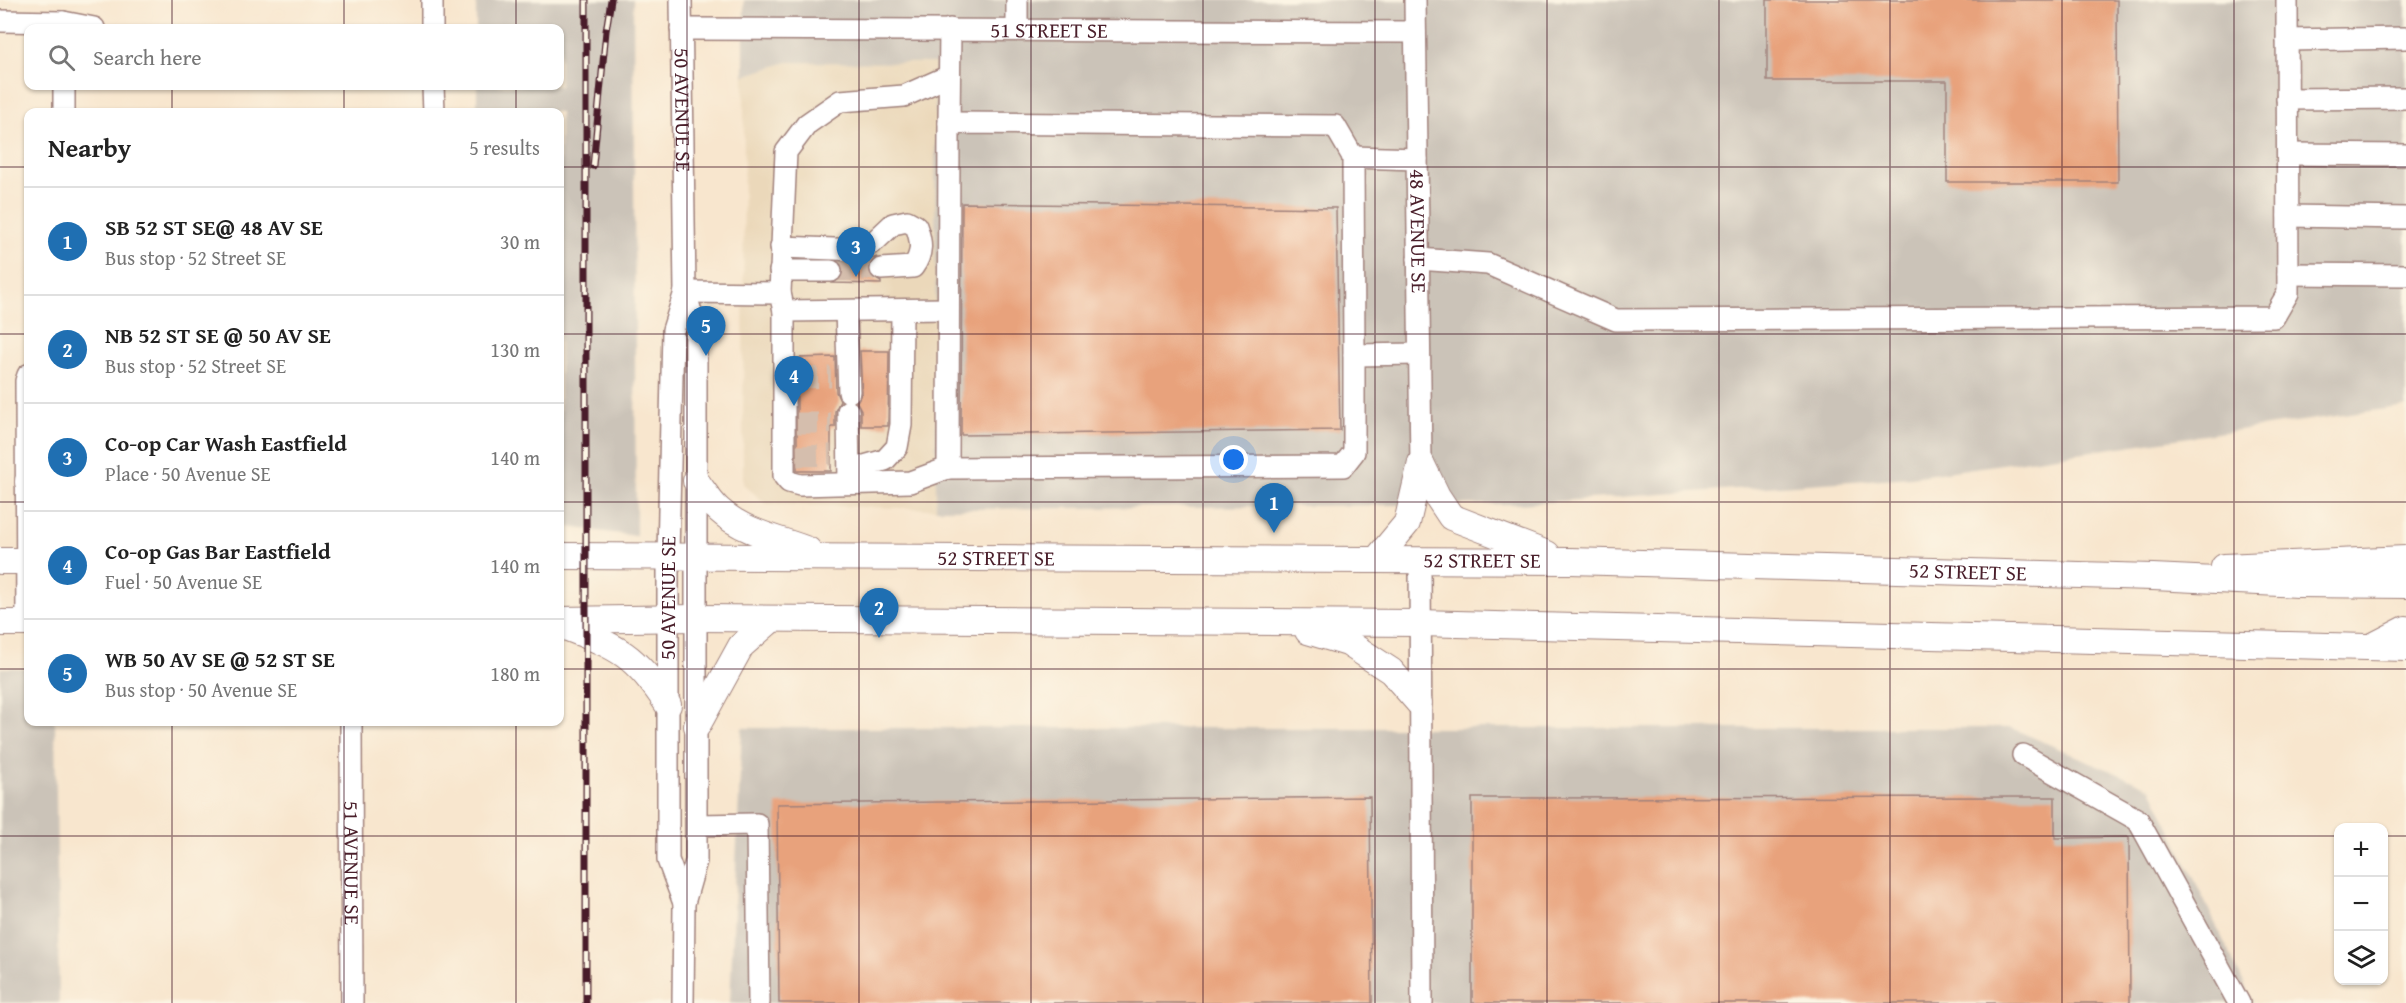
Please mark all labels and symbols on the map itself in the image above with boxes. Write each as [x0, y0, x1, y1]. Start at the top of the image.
street label: 51 STREET SE [990, 14, 1108, 46]
street label: 50 AVENUE SE [667, 48, 699, 173]
street label: 48 AVENUE SE [1402, 169, 1435, 294]
pin: 3 [836, 228, 876, 277]
pin: 5 [686, 306, 726, 356]
pin: 4 [774, 356, 814, 406]
your location [1219, 445, 1248, 474]
pin: 1 [1254, 484, 1294, 533]
street label: 50 AVENUE SE [652, 535, 683, 660]
street label: 52 STREET SE [937, 542, 1055, 573]
street label: 52 STREET SE [1423, 544, 1541, 576]
street label: 52 STREET SE [1909, 554, 2027, 589]
pin: 2 [860, 588, 898, 638]
street label: 51 AVENUE SE [336, 801, 368, 925]

